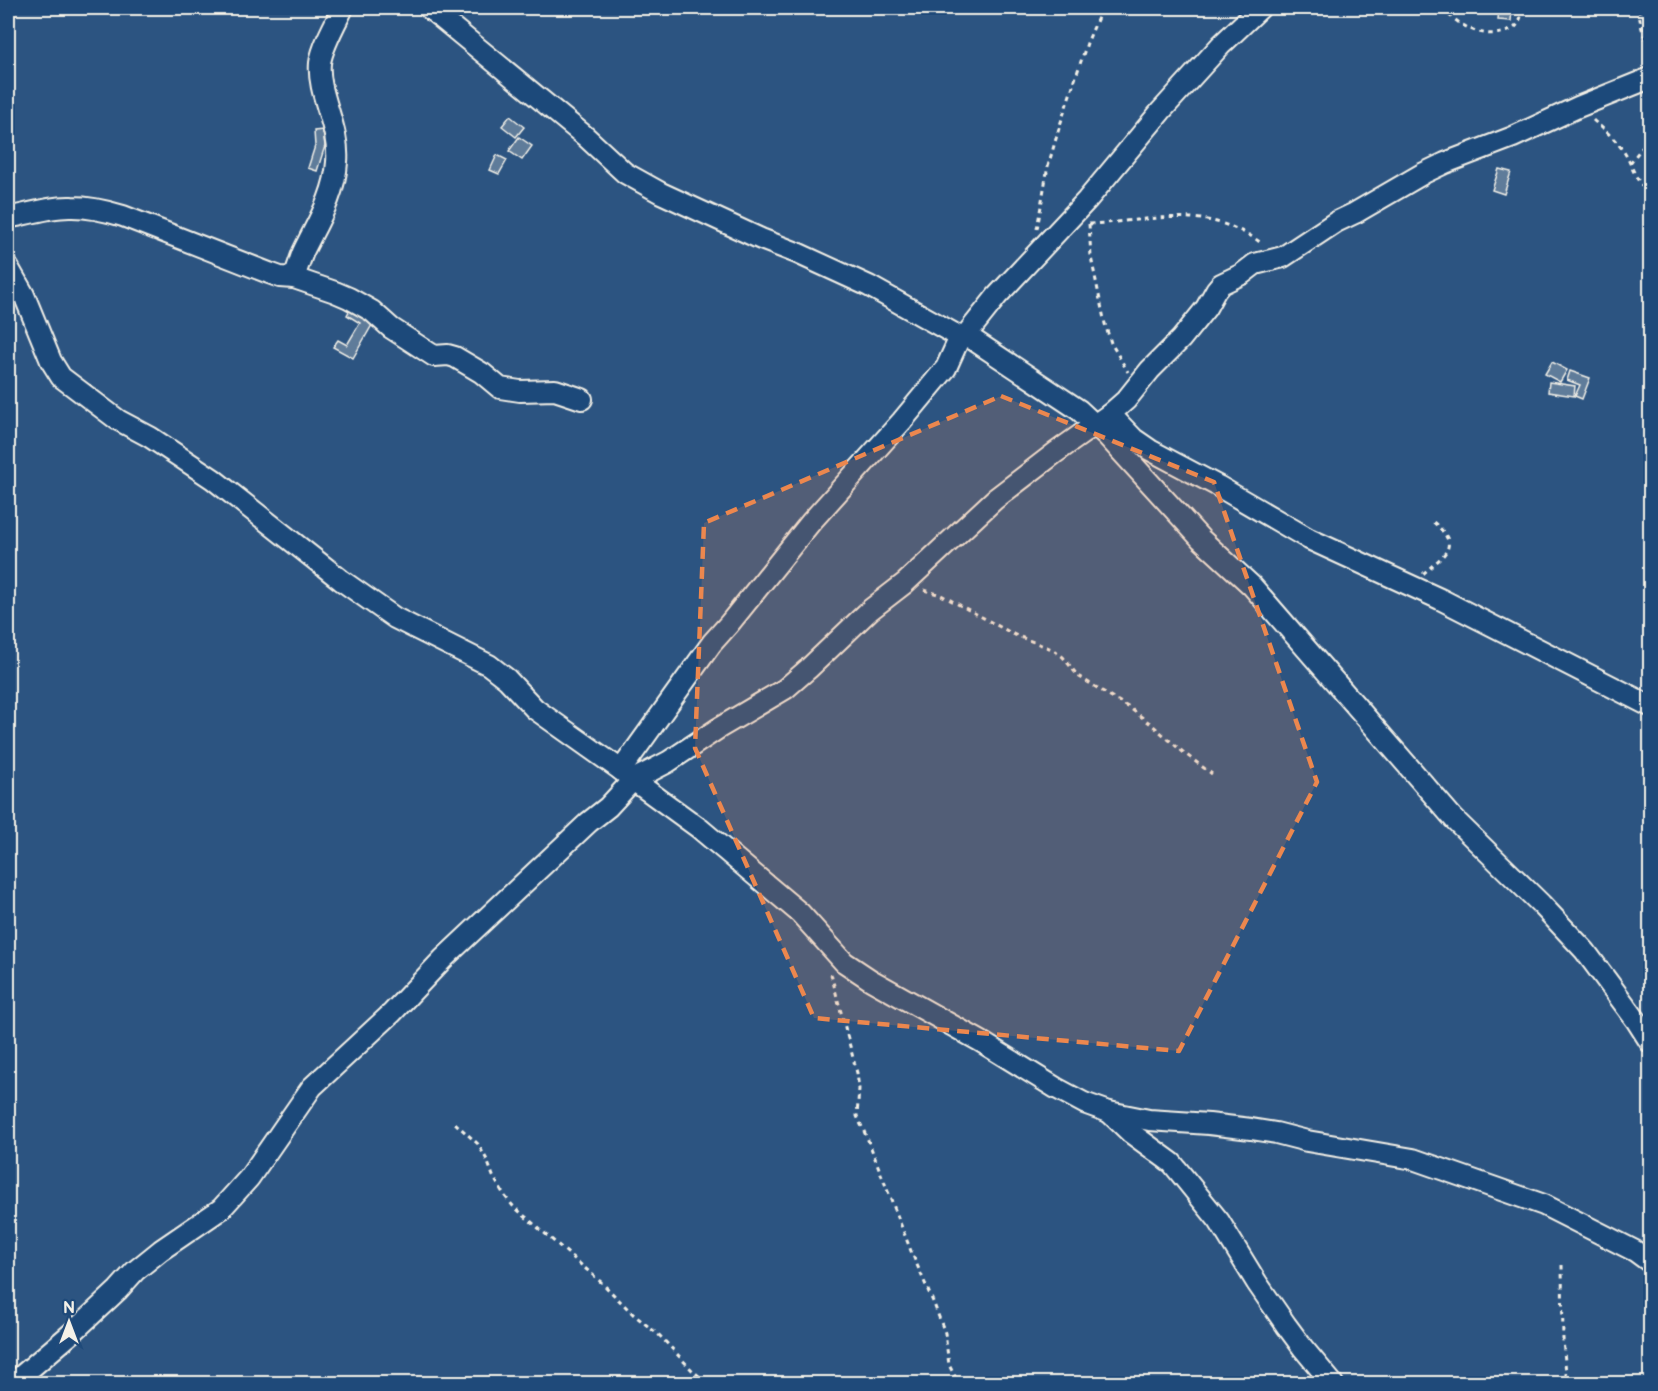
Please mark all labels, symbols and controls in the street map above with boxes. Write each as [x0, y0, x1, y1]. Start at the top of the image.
north arrow [39, 1292, 99, 1352]
text: N [63, 1299, 75, 1318]

